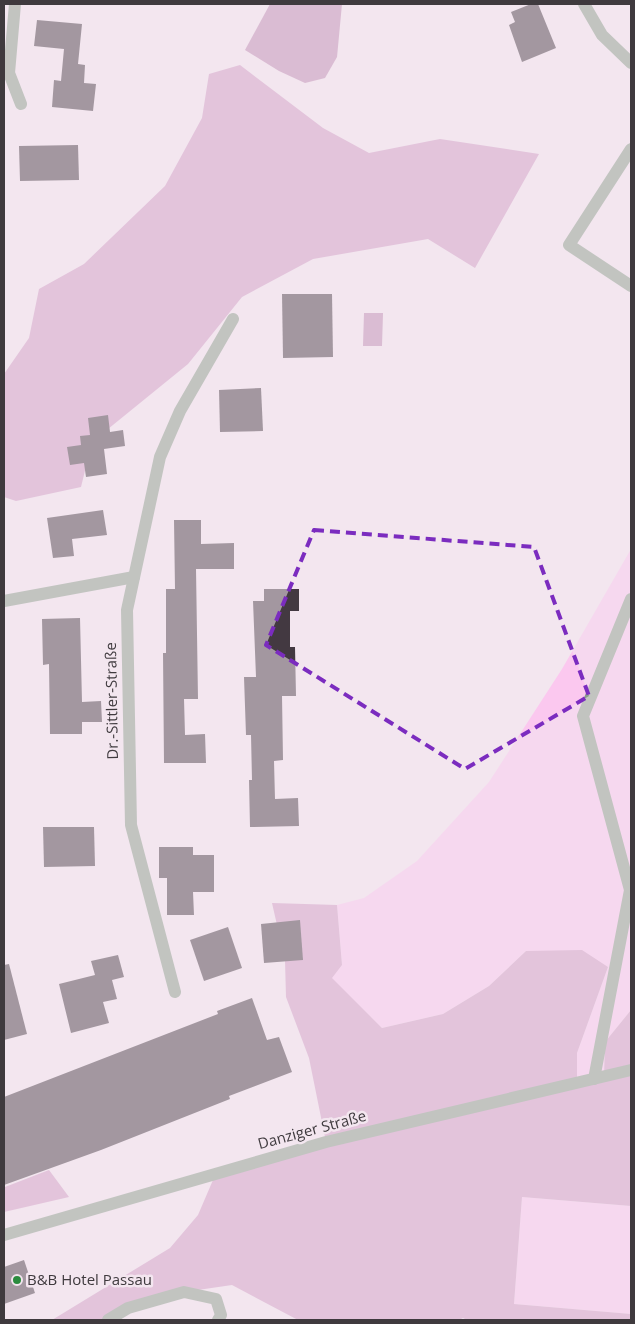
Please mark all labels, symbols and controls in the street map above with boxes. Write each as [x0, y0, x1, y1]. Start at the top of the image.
street label: Dr.-Sittler-Straße [100, 642, 122, 760]
street label: Danziger Straße [255, 1105, 368, 1153]
place label: B&B Hotel Passau [27, 1269, 152, 1289]
marker: B&B Hotel Passau [11, 1274, 23, 1286]

